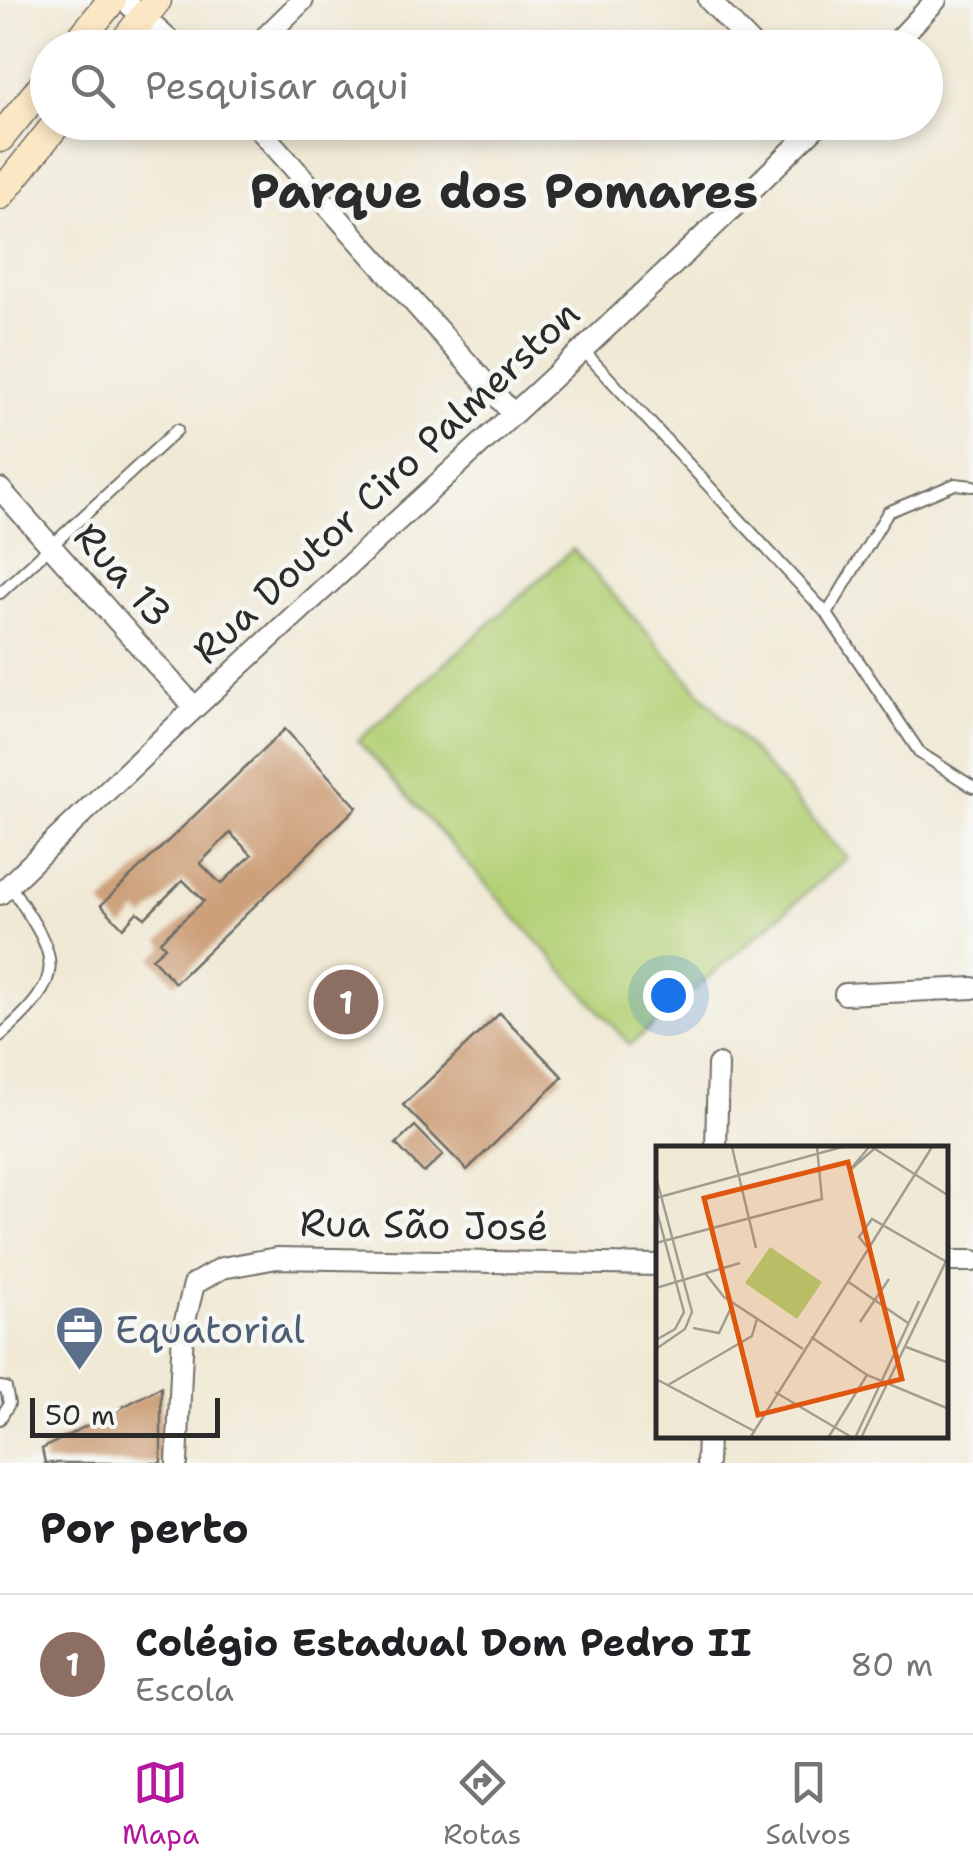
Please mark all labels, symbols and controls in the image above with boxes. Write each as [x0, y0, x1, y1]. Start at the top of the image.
search box [30, 30, 943, 140]
icon: search [65, 58, 120, 113]
text: Pesquisar aqui [145, 60, 409, 111]
district label: Parque dos Pomares [250, 159, 758, 223]
street label: Rua Doutor Ciro Palmerston [181, 289, 590, 675]
street label: Rua 13 [63, 511, 184, 638]
pin: 1 [314, 964, 378, 1040]
your location [643, 970, 694, 1021]
inset map [656, 1146, 948, 1438]
street label: Rua São José [299, 1197, 549, 1252]
office icon: Equatorial [54, 1304, 106, 1372]
place label: Equatorial [115, 1304, 305, 1355]
scale bar [30, 1393, 220, 1438]
text: 50 m [45, 1396, 115, 1434]
text: Por perto [40, 1500, 249, 1556]
text: Colégio Estadual Dom Pedro II [135, 1617, 751, 1668]
text: 1 [65, 1643, 80, 1686]
text: 80 m [850, 1643, 933, 1686]
text: Escola [135, 1668, 234, 1711]
tab: Mapa [122, 1755, 199, 1853]
tab: Rotas [443, 1755, 521, 1853]
tab: Salvos [765, 1755, 851, 1853]

